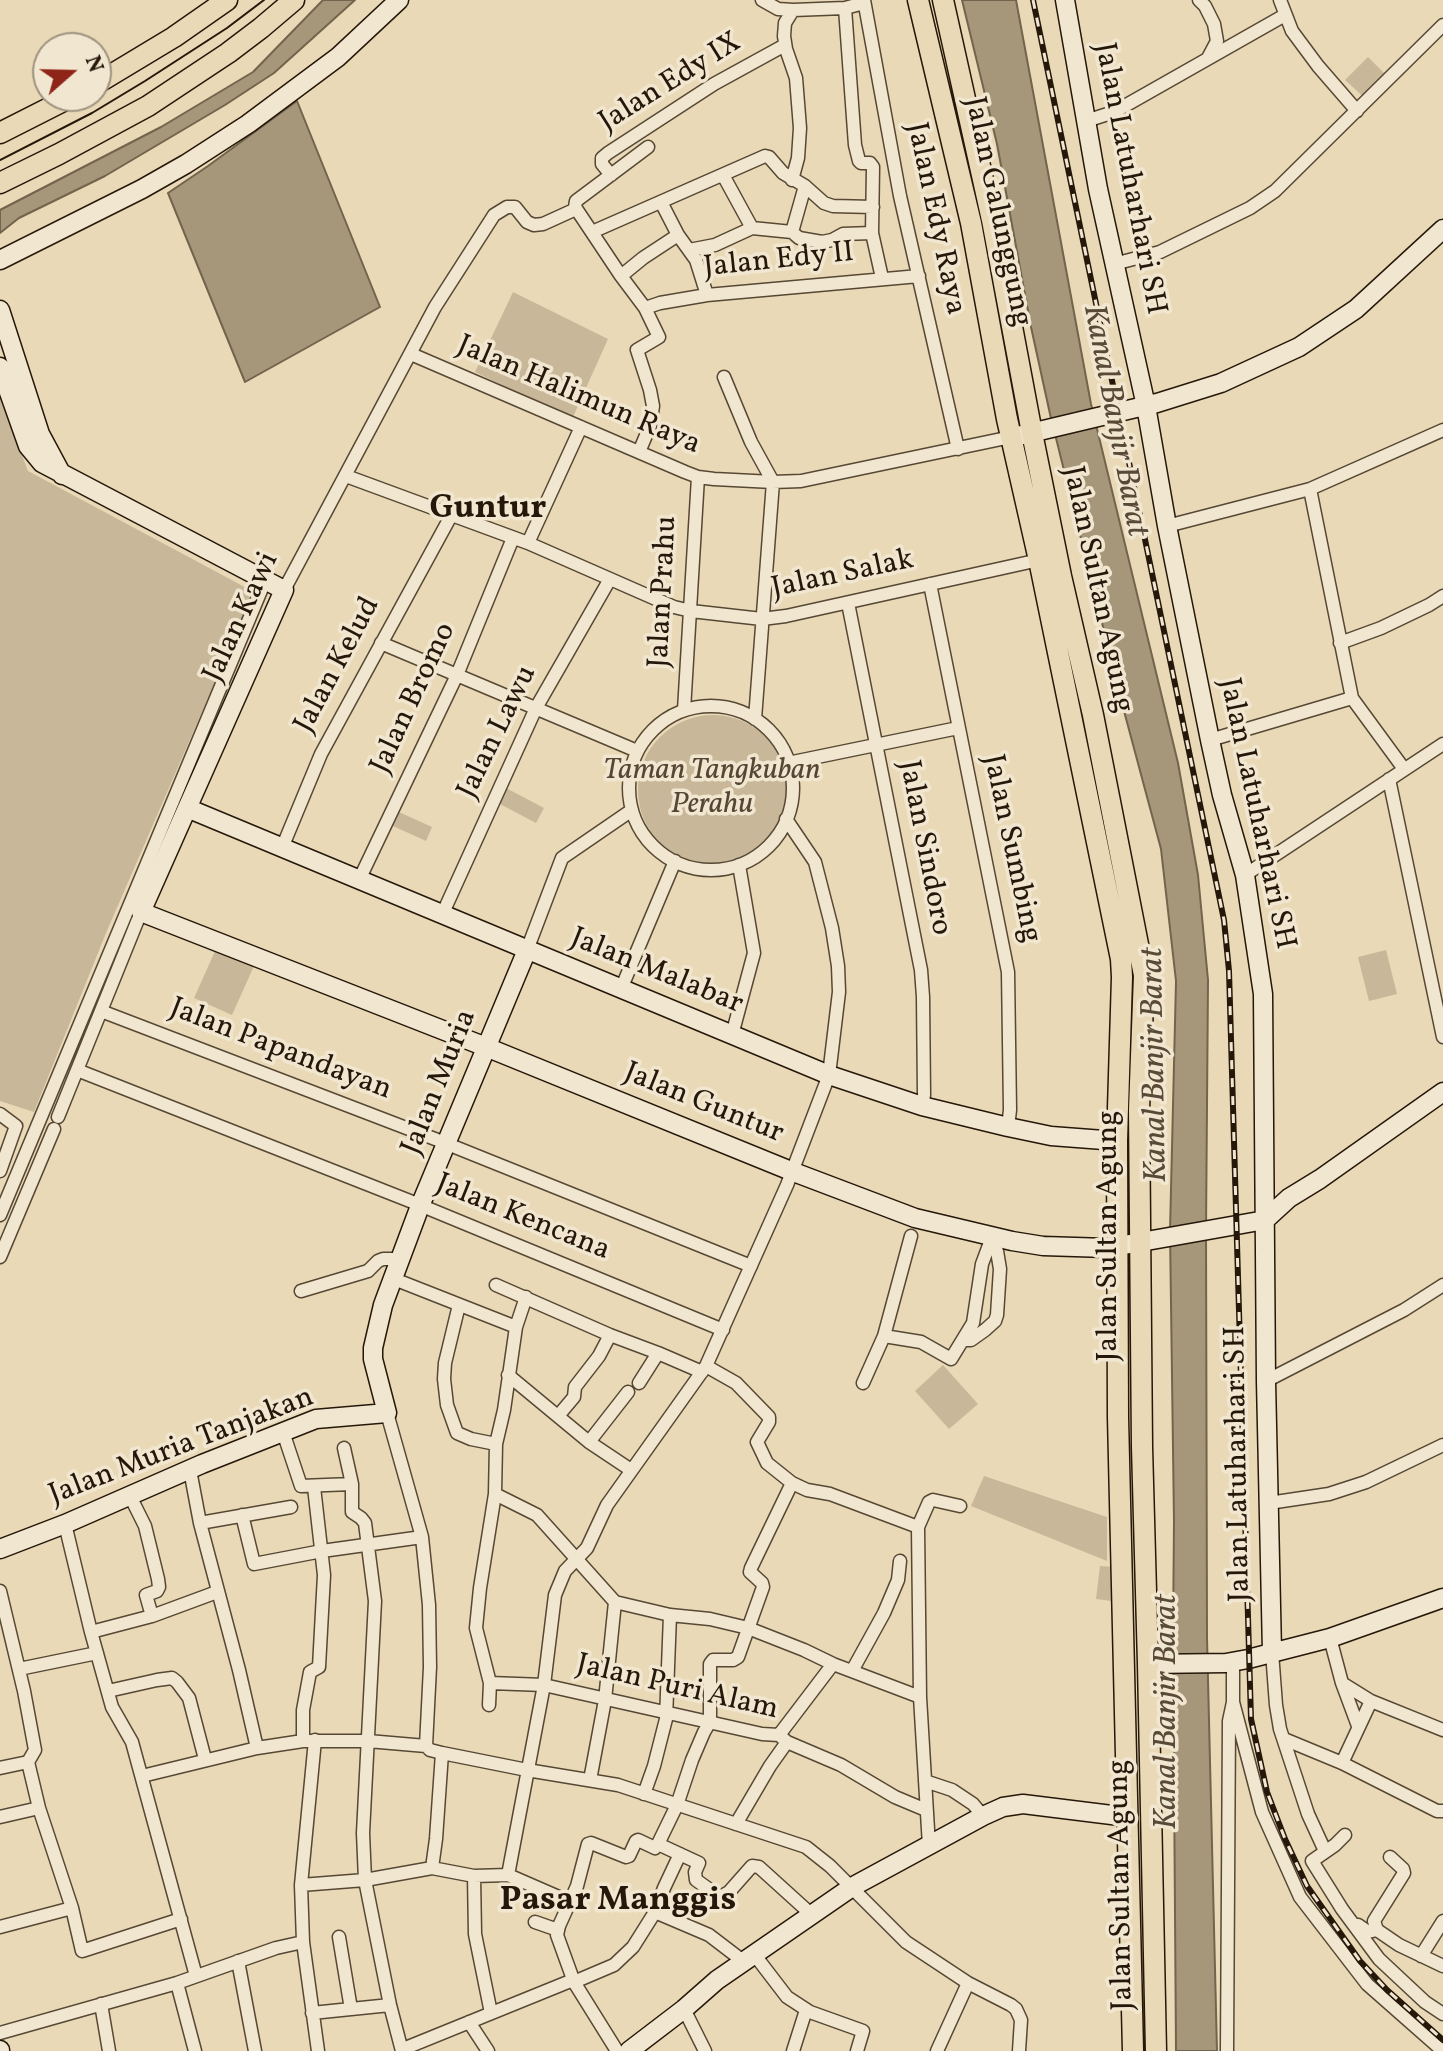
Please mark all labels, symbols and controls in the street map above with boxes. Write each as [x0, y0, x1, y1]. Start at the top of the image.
street label: Jalan Edy IX [593, 26, 749, 142]
north arrow [32, 32, 112, 112]
street label: Jalan Latuharhari SH [1084, 40, 1172, 318]
text: N [76, 51, 110, 77]
street label: Jalan Galunggung [954, 94, 1038, 330]
street label: Jalan Edy Raya [896, 120, 972, 318]
street label: Jalan Edy II [702, 236, 856, 288]
water label: Kanal Banjir Barat [1072, 302, 1154, 540]
street label: Jalan Halimun Raya [451, 329, 705, 465]
street label: Jalan Sultan Agung [1052, 463, 1140, 717]
district label: Guntur [430, 491, 546, 531]
street label: Jalan Prahu [643, 515, 687, 669]
street label: Jalan Salak [769, 543, 917, 609]
street label: Jalan Kawi [197, 547, 289, 689]
street label: Jalan Kelud [288, 592, 390, 740]
street label: Jalan Bromo [364, 618, 466, 780]
street label: Jalan Lawu [451, 661, 547, 805]
street label: Jalan Latuharhari SH [1209, 675, 1301, 953]
street label: Jalan Sumbing [973, 752, 1047, 946]
park label: Taman Tangkuban Perahu [603, 754, 821, 824]
street label: Jalan Sindoro [888, 757, 958, 939]
street label: Jalan Malabar [564, 922, 748, 1024]
water label: Kanal Banjir Barat [1136, 947, 1178, 1183]
street label: Jalan Papandayan [164, 992, 396, 1110]
street label: Jalan Muria [396, 1005, 486, 1161]
street label: Jalan Guntur [618, 1057, 788, 1153]
street label: Jalan Sultan Agung [1092, 1110, 1128, 1362]
street label: Jalan Kencana [429, 1168, 615, 1270]
street label: Jalan Latuharhari SH [1220, 1326, 1260, 1602]
street label: Jalan Muria Tanjakan [45, 1381, 319, 1515]
water label: Kanal Banjir Barat [1150, 1594, 1188, 1830]
street label: Jalan Puri Alam [573, 1648, 781, 1730]
street label: Jalan Sultan Agung [1103, 1759, 1143, 2011]
district label: Pasar Manggis [500, 1883, 736, 1923]

